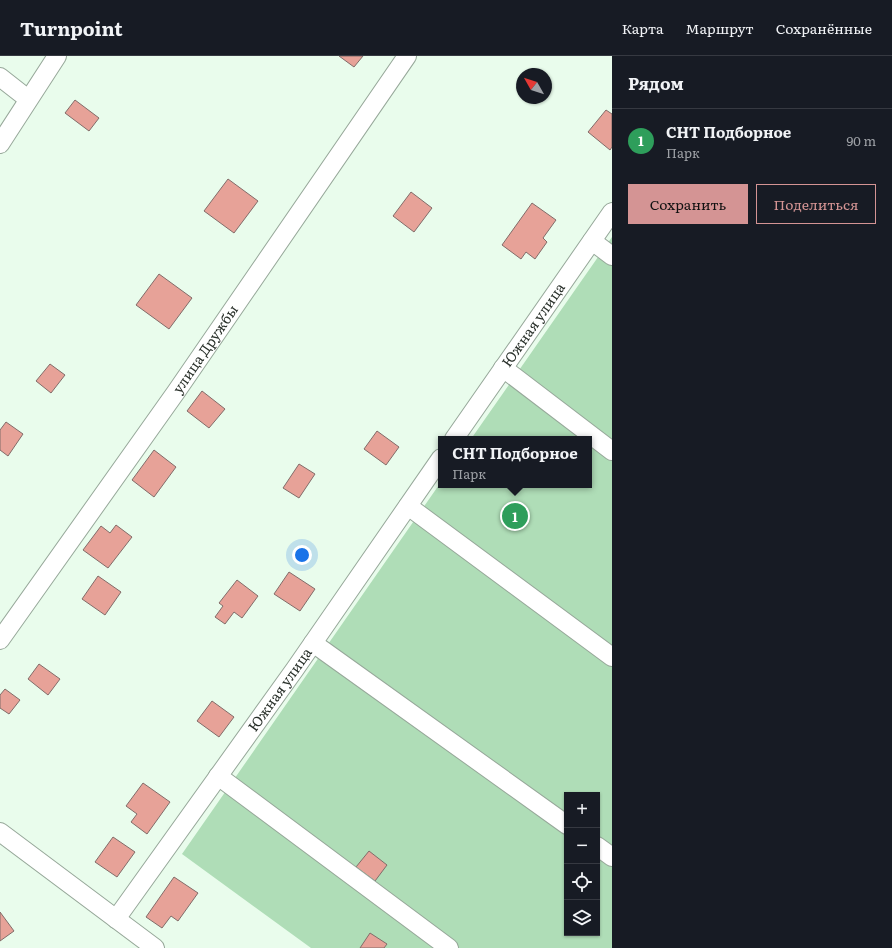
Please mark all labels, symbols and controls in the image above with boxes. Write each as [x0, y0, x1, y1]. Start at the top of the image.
text: Turnpoint [20, 14, 123, 42]
text: Карта [622, 18, 664, 38]
text: Маршрут [686, 18, 754, 38]
text: Сохранённые [776, 18, 872, 38]
north arrow [516, 68, 552, 104]
text: Рядом [628, 70, 684, 95]
text: СНТ Подборное [666, 120, 791, 143]
text: 1 [638, 131, 644, 150]
text: 90 m [846, 131, 876, 150]
text: Парк [666, 143, 700, 162]
button: Сохранить [628, 184, 748, 224]
button: Поделиться [756, 184, 876, 224]
street label: Южная улица [496, 278, 569, 370]
street label: улица Дружбы [167, 300, 242, 397]
popup [438, 436, 592, 488]
text: СНТ Подборное [452, 441, 578, 464]
text: Парк [452, 464, 486, 483]
pin: 1 [502, 501, 528, 531]
your location [292, 545, 312, 565]
street label: Южная улица [243, 643, 316, 735]
map controls [564, 792, 600, 936]
button: + [564, 792, 600, 828]
button: − [564, 828, 600, 864]
button: locate [564, 864, 600, 900]
button: layers [564, 900, 600, 936]

